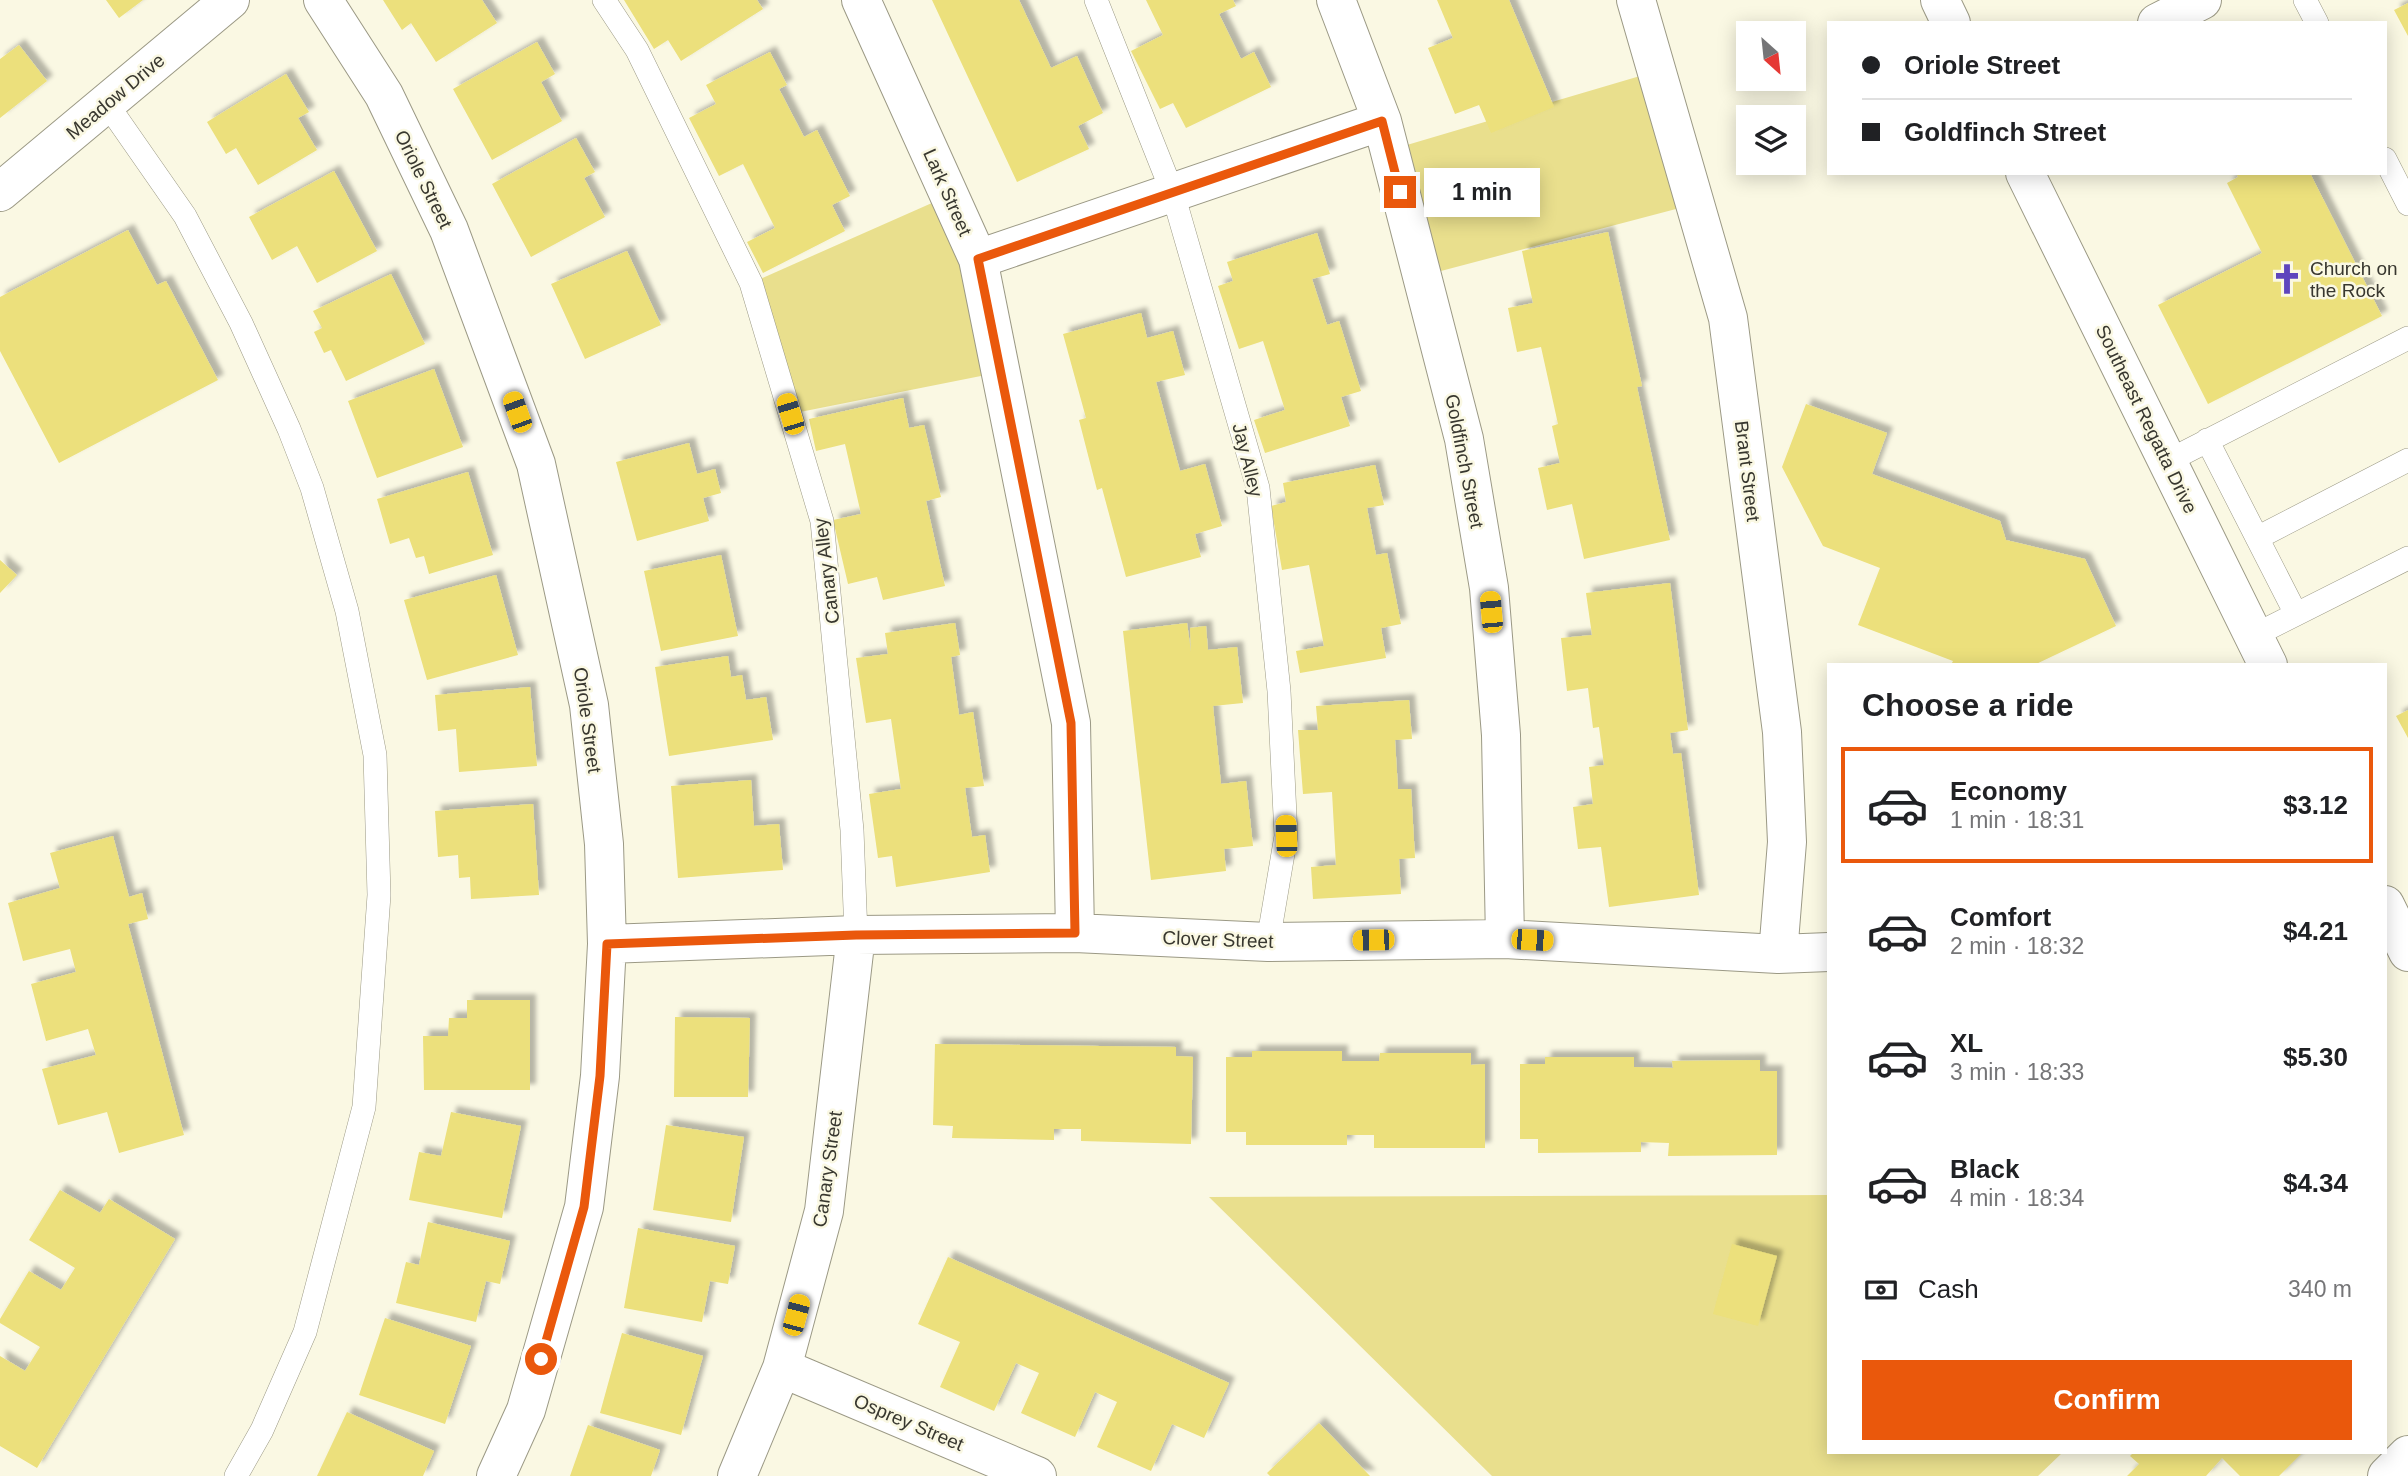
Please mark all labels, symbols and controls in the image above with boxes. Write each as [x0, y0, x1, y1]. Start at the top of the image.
north arrow [1736, 21, 1806, 91]
map controls [1736, 21, 1806, 175]
street label: Meadow Drive [62, 49, 169, 143]
text: Oriole Street [1904, 50, 2060, 80]
button: layers [1736, 105, 1806, 175]
text: Goldfinch Street [1904, 117, 2106, 147]
street label: Oriole Street [391, 127, 457, 232]
street label: Lark Street [919, 145, 976, 240]
callout: 1 min [1424, 168, 1540, 216]
route end [1384, 176, 1416, 208]
text: 1 min [1452, 179, 1512, 205]
place label: Church on the Rock [2310, 258, 2398, 301]
church icon: Church on the Rock [2270, 262, 2304, 296]
street label: Southeast Regatta Drive [2092, 322, 2201, 517]
car [500, 389, 535, 435]
car [774, 391, 807, 437]
street label: Goldfinch Street [1441, 392, 1488, 531]
street label: Brant Street [1731, 419, 1764, 523]
street label: Jay Alley [1228, 421, 1267, 500]
street label: Canary Alley [810, 516, 843, 625]
car [1479, 590, 1504, 634]
street label: Oriole Street [570, 666, 605, 775]
text: Choose a ride [1862, 687, 2074, 723]
icon: car [1866, 774, 1929, 837]
text: Economy [1950, 776, 2067, 806]
text: $3.12 [2283, 790, 2348, 820]
text: 1 min · 18:31 [1950, 807, 2084, 833]
car [1275, 815, 1298, 857]
icon: car [1866, 900, 1929, 963]
text: Comfort [1950, 902, 2051, 932]
text: $4.21 [2283, 916, 2348, 946]
street label: Clover Street [1162, 927, 1274, 952]
car [1511, 928, 1554, 952]
car [1352, 929, 1395, 951]
text: 2 min · 18:32 [1950, 933, 2084, 959]
icon: car [1866, 1026, 1929, 1089]
text: XL [1950, 1028, 1983, 1058]
text: $5.30 [2283, 1042, 2348, 1072]
text: 3 min · 18:33 [1950, 1059, 2084, 1085]
street label: Canary Street [809, 1109, 846, 1229]
icon: car [1866, 1152, 1929, 1215]
text: Black [1950, 1154, 2019, 1184]
text: $4.34 [2283, 1168, 2348, 1198]
text: 4 min · 18:34 [1950, 1185, 2084, 1211]
icon: cash [1862, 1271, 1900, 1309]
text: Cash [1918, 1274, 1979, 1304]
text: 340 m [2288, 1276, 2352, 1302]
car [781, 1292, 812, 1338]
route start [525, 1343, 557, 1375]
button: Confirm [1862, 1360, 2352, 1440]
street label: Osprey Street [851, 1390, 968, 1455]

